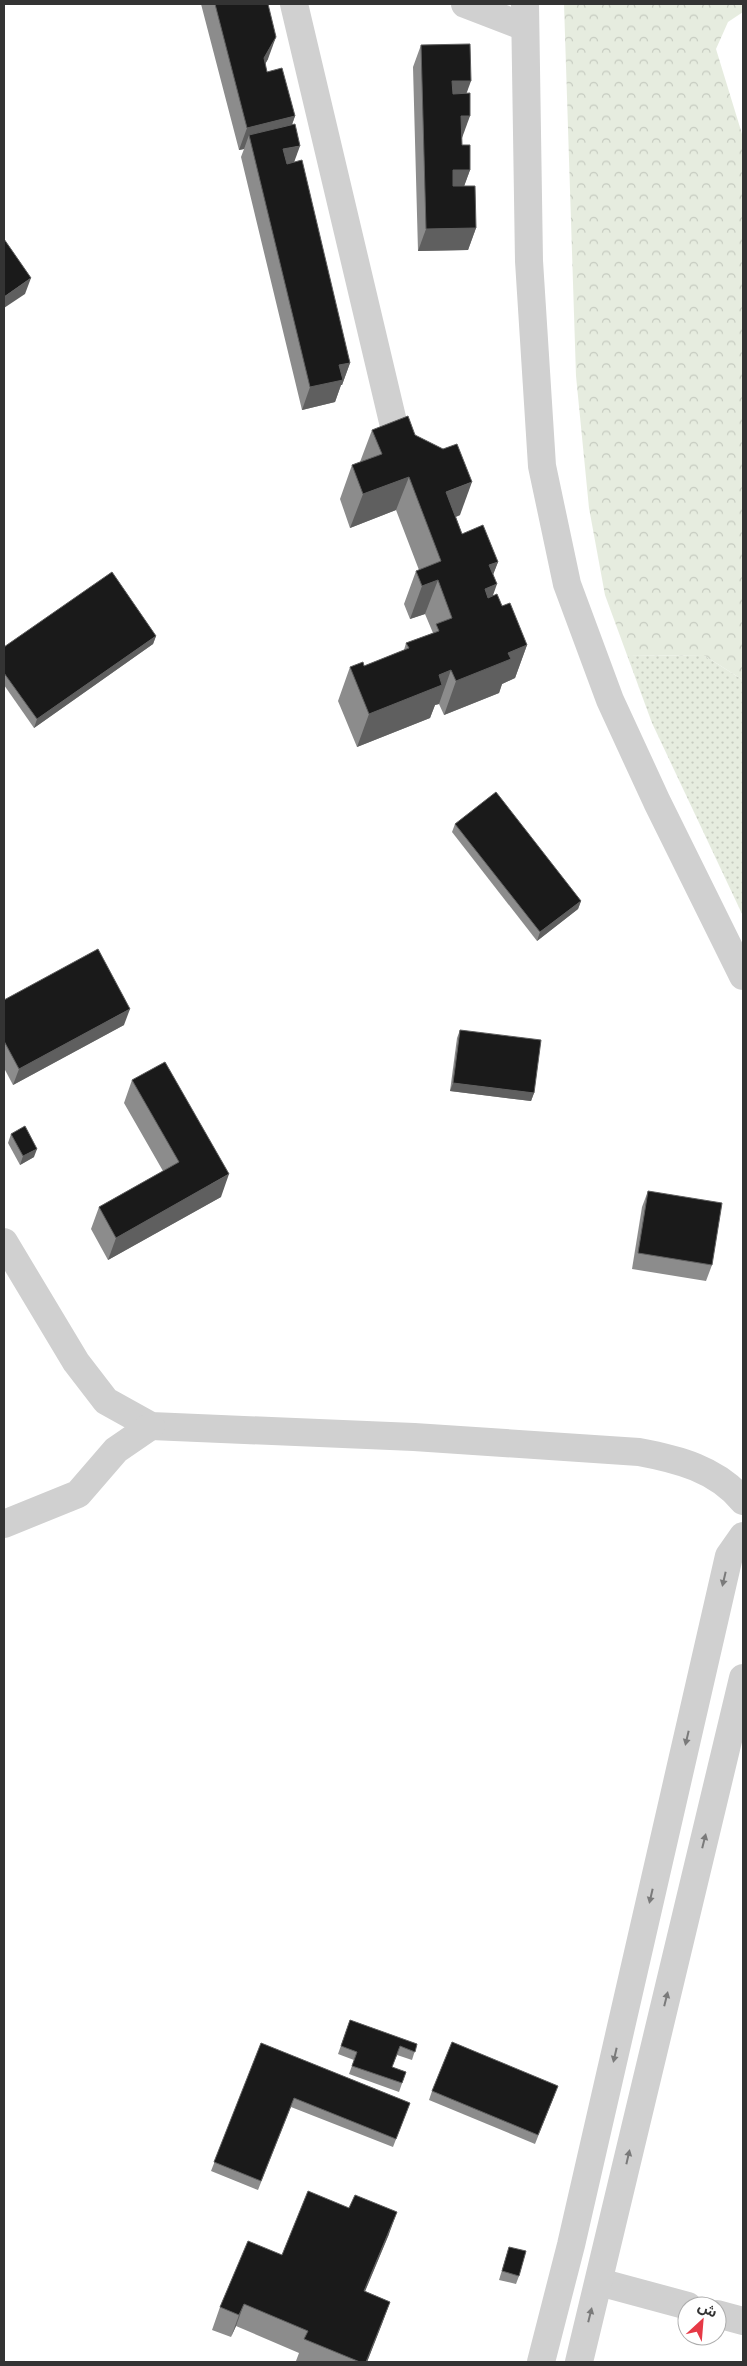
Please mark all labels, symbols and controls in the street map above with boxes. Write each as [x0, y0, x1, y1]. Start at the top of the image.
one-way arrow [720, 1572, 728, 1587]
one-way arrow [683, 1730, 691, 1745]
one-way arrow [700, 1833, 708, 1848]
one-way arrow [647, 1889, 655, 1904]
one-way arrow [662, 1991, 670, 2006]
one-way arrow [611, 2047, 619, 2062]
one-way arrow [624, 2149, 632, 2164]
north arrow [677, 2296, 727, 2346]
text: ش [695, 2297, 720, 2322]
one-way arrow [587, 2307, 595, 2322]

